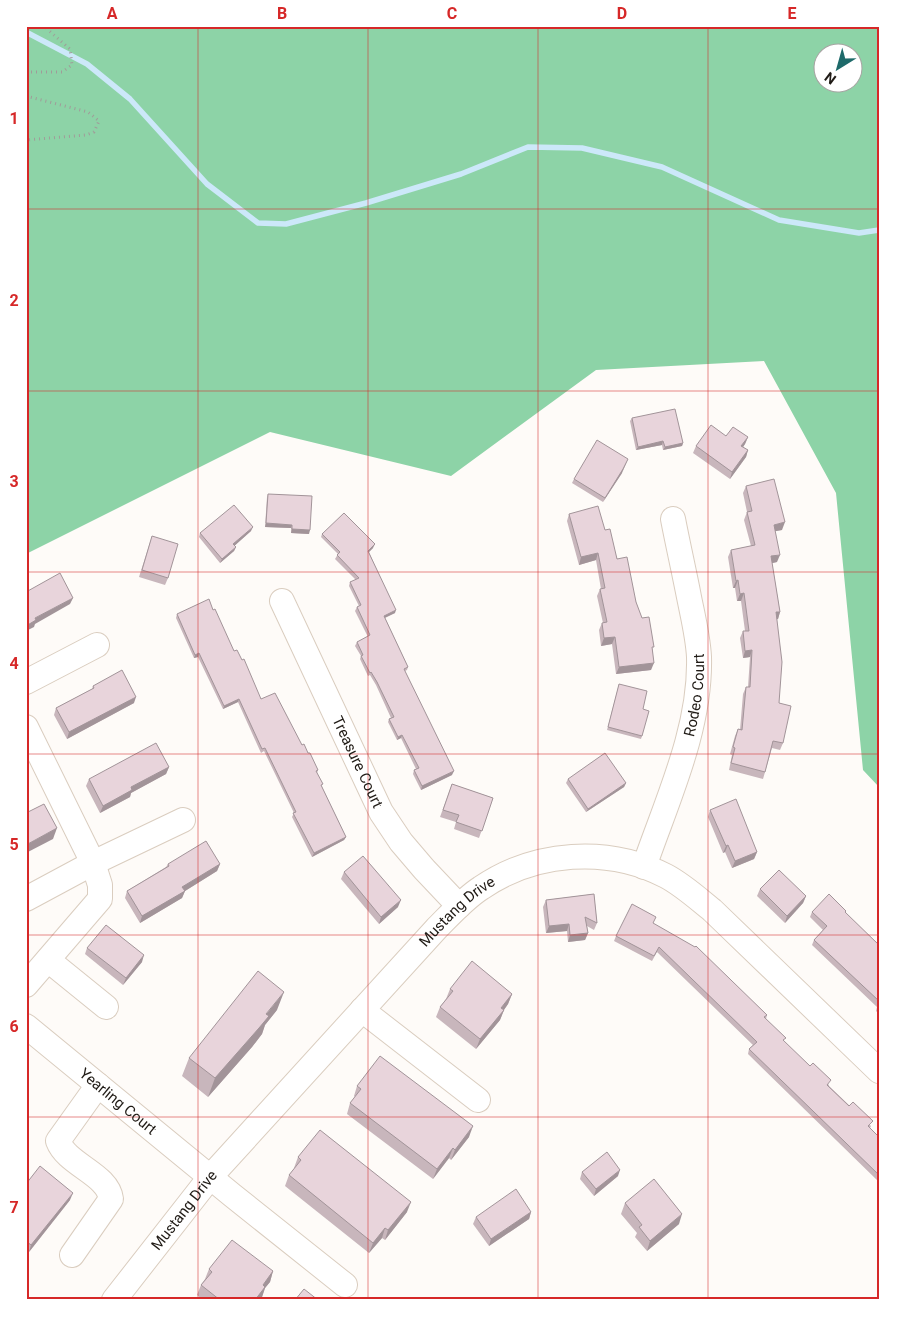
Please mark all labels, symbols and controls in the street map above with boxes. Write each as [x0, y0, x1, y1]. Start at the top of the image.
text: A [107, 4, 118, 23]
text: B [277, 4, 287, 23]
text: C [447, 4, 457, 23]
text: D [617, 4, 627, 23]
text: E [788, 4, 797, 23]
north arrow [812, 42, 862, 92]
text: N [821, 69, 839, 88]
text: 1 [9, 109, 19, 128]
text: 2 [9, 291, 19, 310]
text: 3 [9, 472, 19, 491]
street label: Rodeo Court [680, 653, 708, 738]
text: 4 [9, 654, 19, 673]
street label: Treasure Court [328, 713, 387, 811]
text: 5 [9, 835, 19, 854]
street label: Mustang Drive [415, 872, 498, 950]
text: 6 [9, 1017, 19, 1036]
street label: Yearling Court [76, 1065, 160, 1138]
street label: Mustang Drive [147, 1166, 221, 1254]
text: 7 [9, 1198, 19, 1217]

